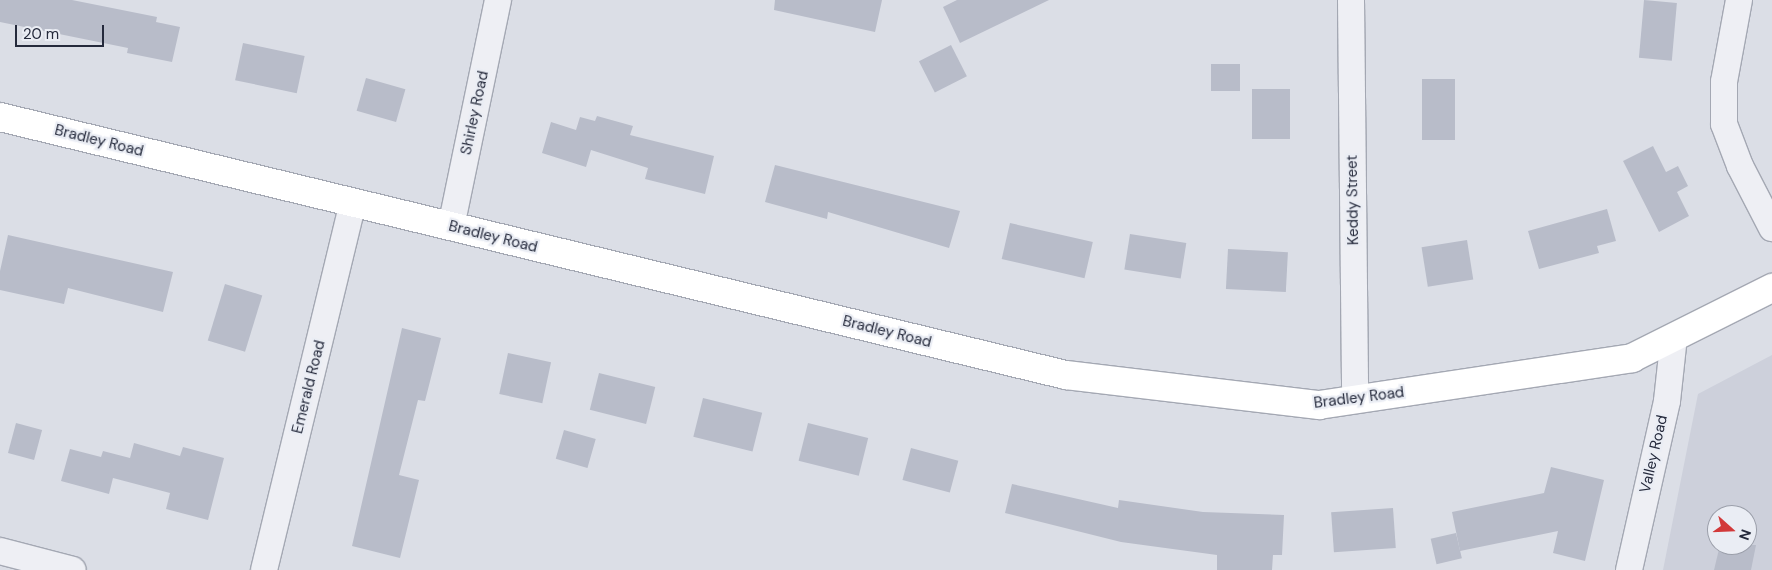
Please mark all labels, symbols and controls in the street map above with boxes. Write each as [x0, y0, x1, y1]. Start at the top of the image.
scale bar [18, 15, 106, 47]
text: 20 m [23, 24, 59, 44]
street label: Shirley Road [457, 69, 493, 157]
street label: Bradley Road [53, 121, 145, 161]
street label: Keddy Street [1343, 155, 1363, 245]
street label: Bradley Road [447, 217, 539, 257]
street label: Bradley Road [841, 312, 933, 352]
street label: Emerald Road [289, 338, 329, 436]
street label: Bradley Road [1313, 384, 1405, 412]
street label: Valley Road [1636, 413, 1672, 495]
north arrow [1707, 505, 1757, 555]
text: N [1735, 527, 1755, 543]

